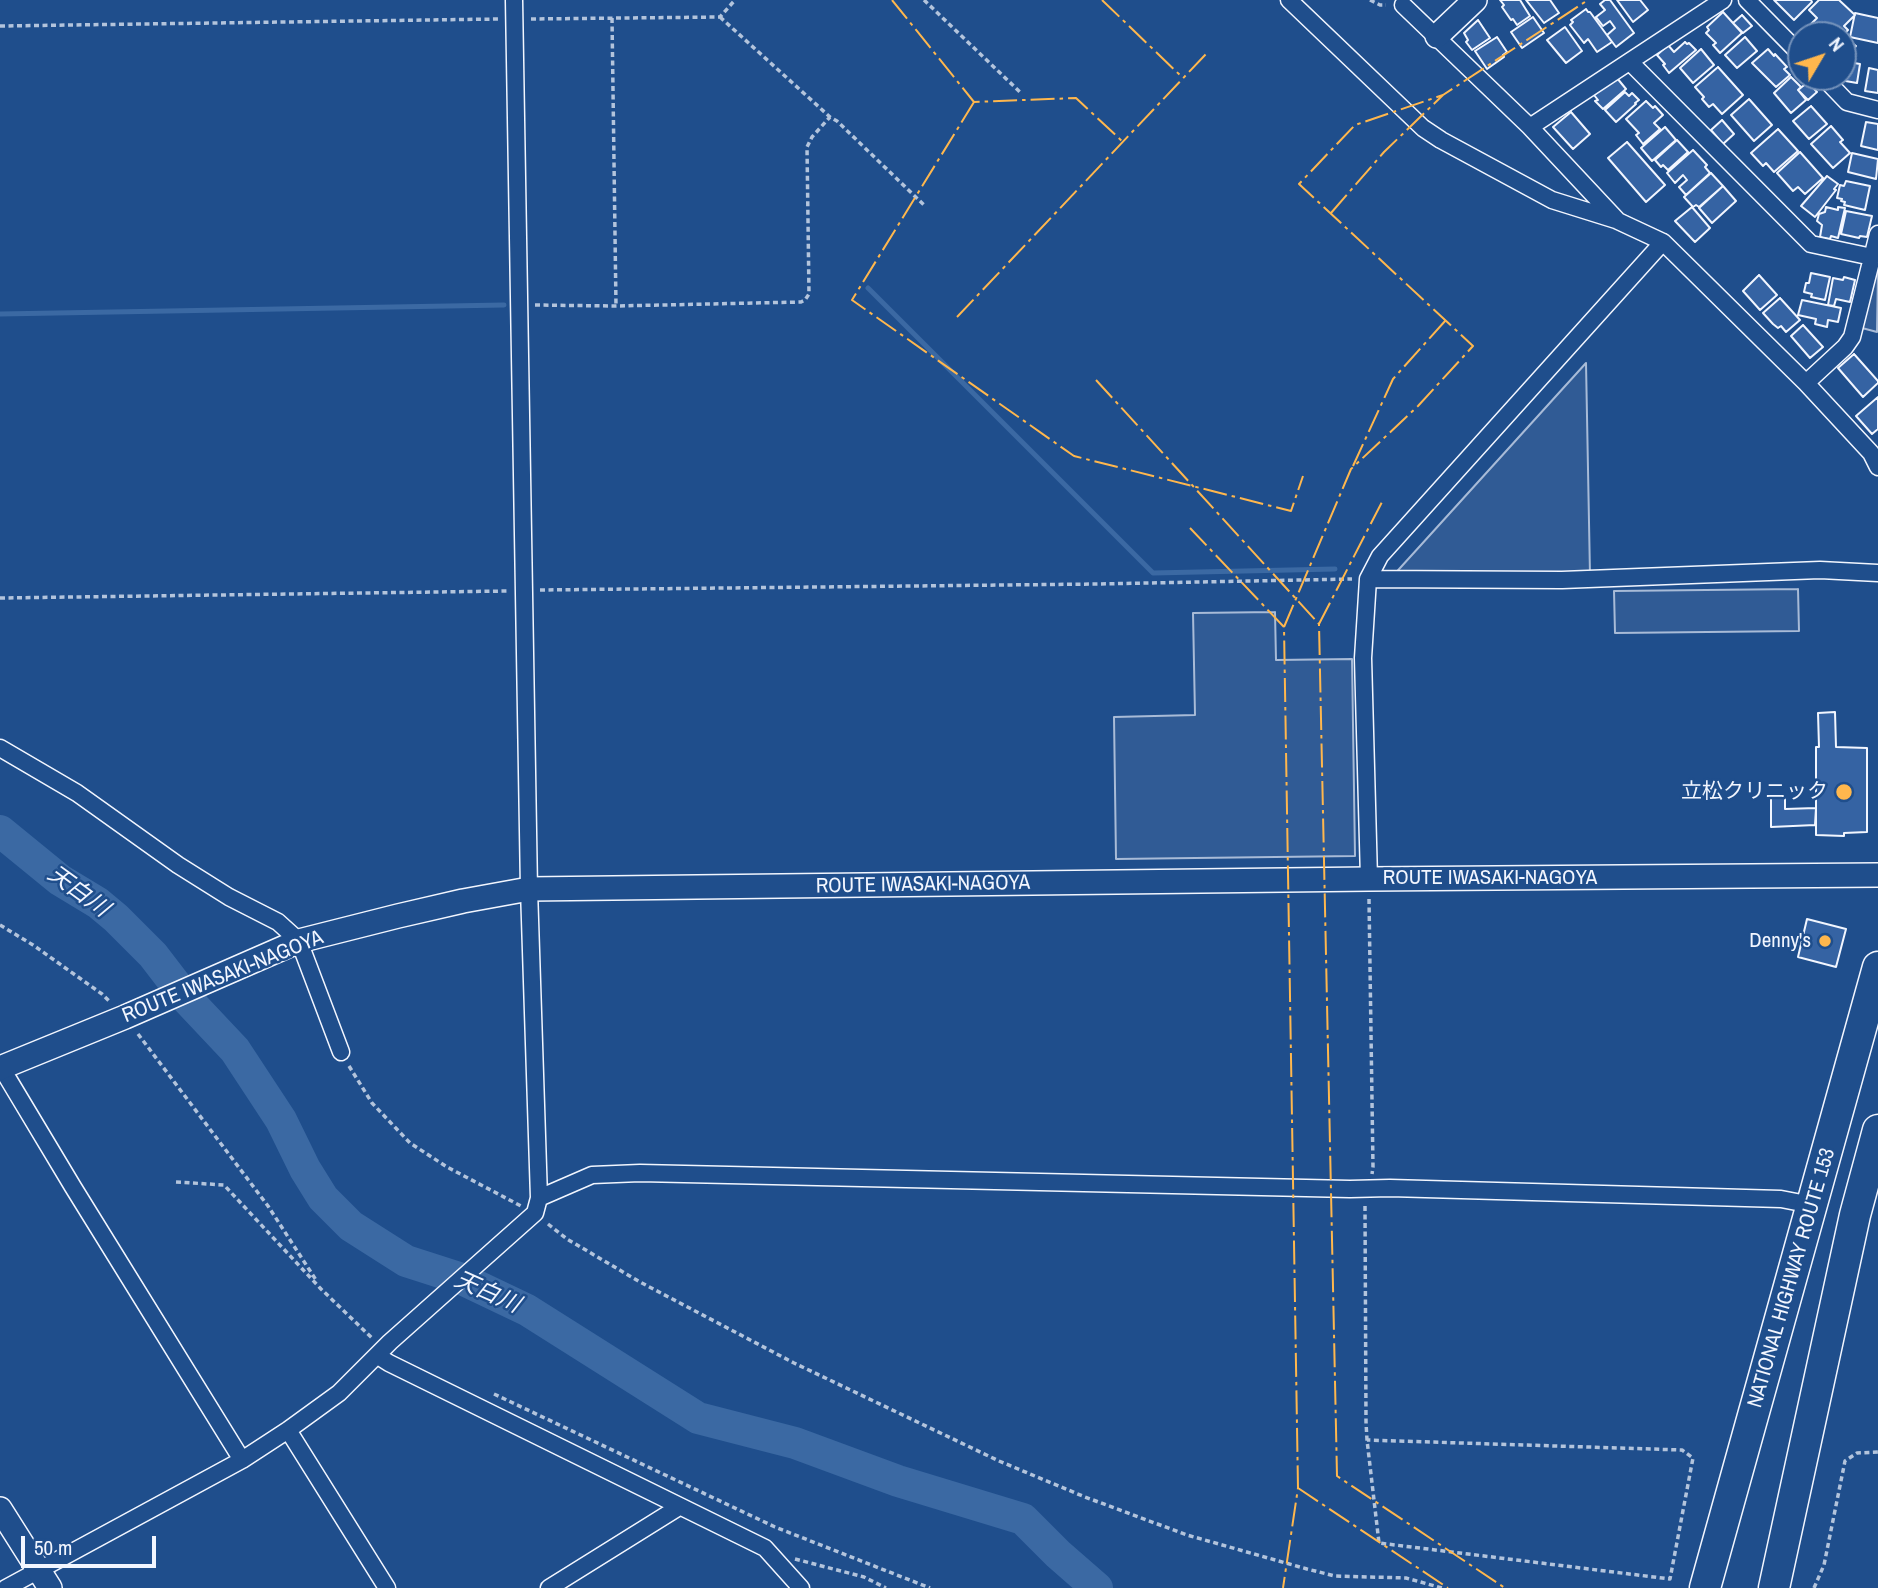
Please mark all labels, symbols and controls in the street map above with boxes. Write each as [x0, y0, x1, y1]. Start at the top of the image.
north arrow [1787, 21, 1857, 91]
text: N [1823, 31, 1850, 57]
place label: 立松クリニック [1681, 779, 1828, 805]
marker: 立松クリニック [1834, 782, 1854, 802]
water label: 天白川 [42, 861, 114, 923]
street label: ROUTE IWASAKI-NAGOYA [1383, 865, 1597, 891]
street label: ROUTE IWASAKI-NAGOYA [816, 871, 1030, 899]
street label: ROUTE IWASAKI-NAGOYA [119, 925, 327, 1029]
place label: Denny's [1749, 928, 1811, 954]
marker: Denny's [1817, 933, 1833, 949]
street label: NATIONAL HIGHWAY ROUTE 153 [1743, 1145, 1841, 1411]
water label: 天白川 [450, 1266, 524, 1320]
scale bar [24, 1522, 159, 1566]
text: 50 m [34, 1533, 72, 1562]

